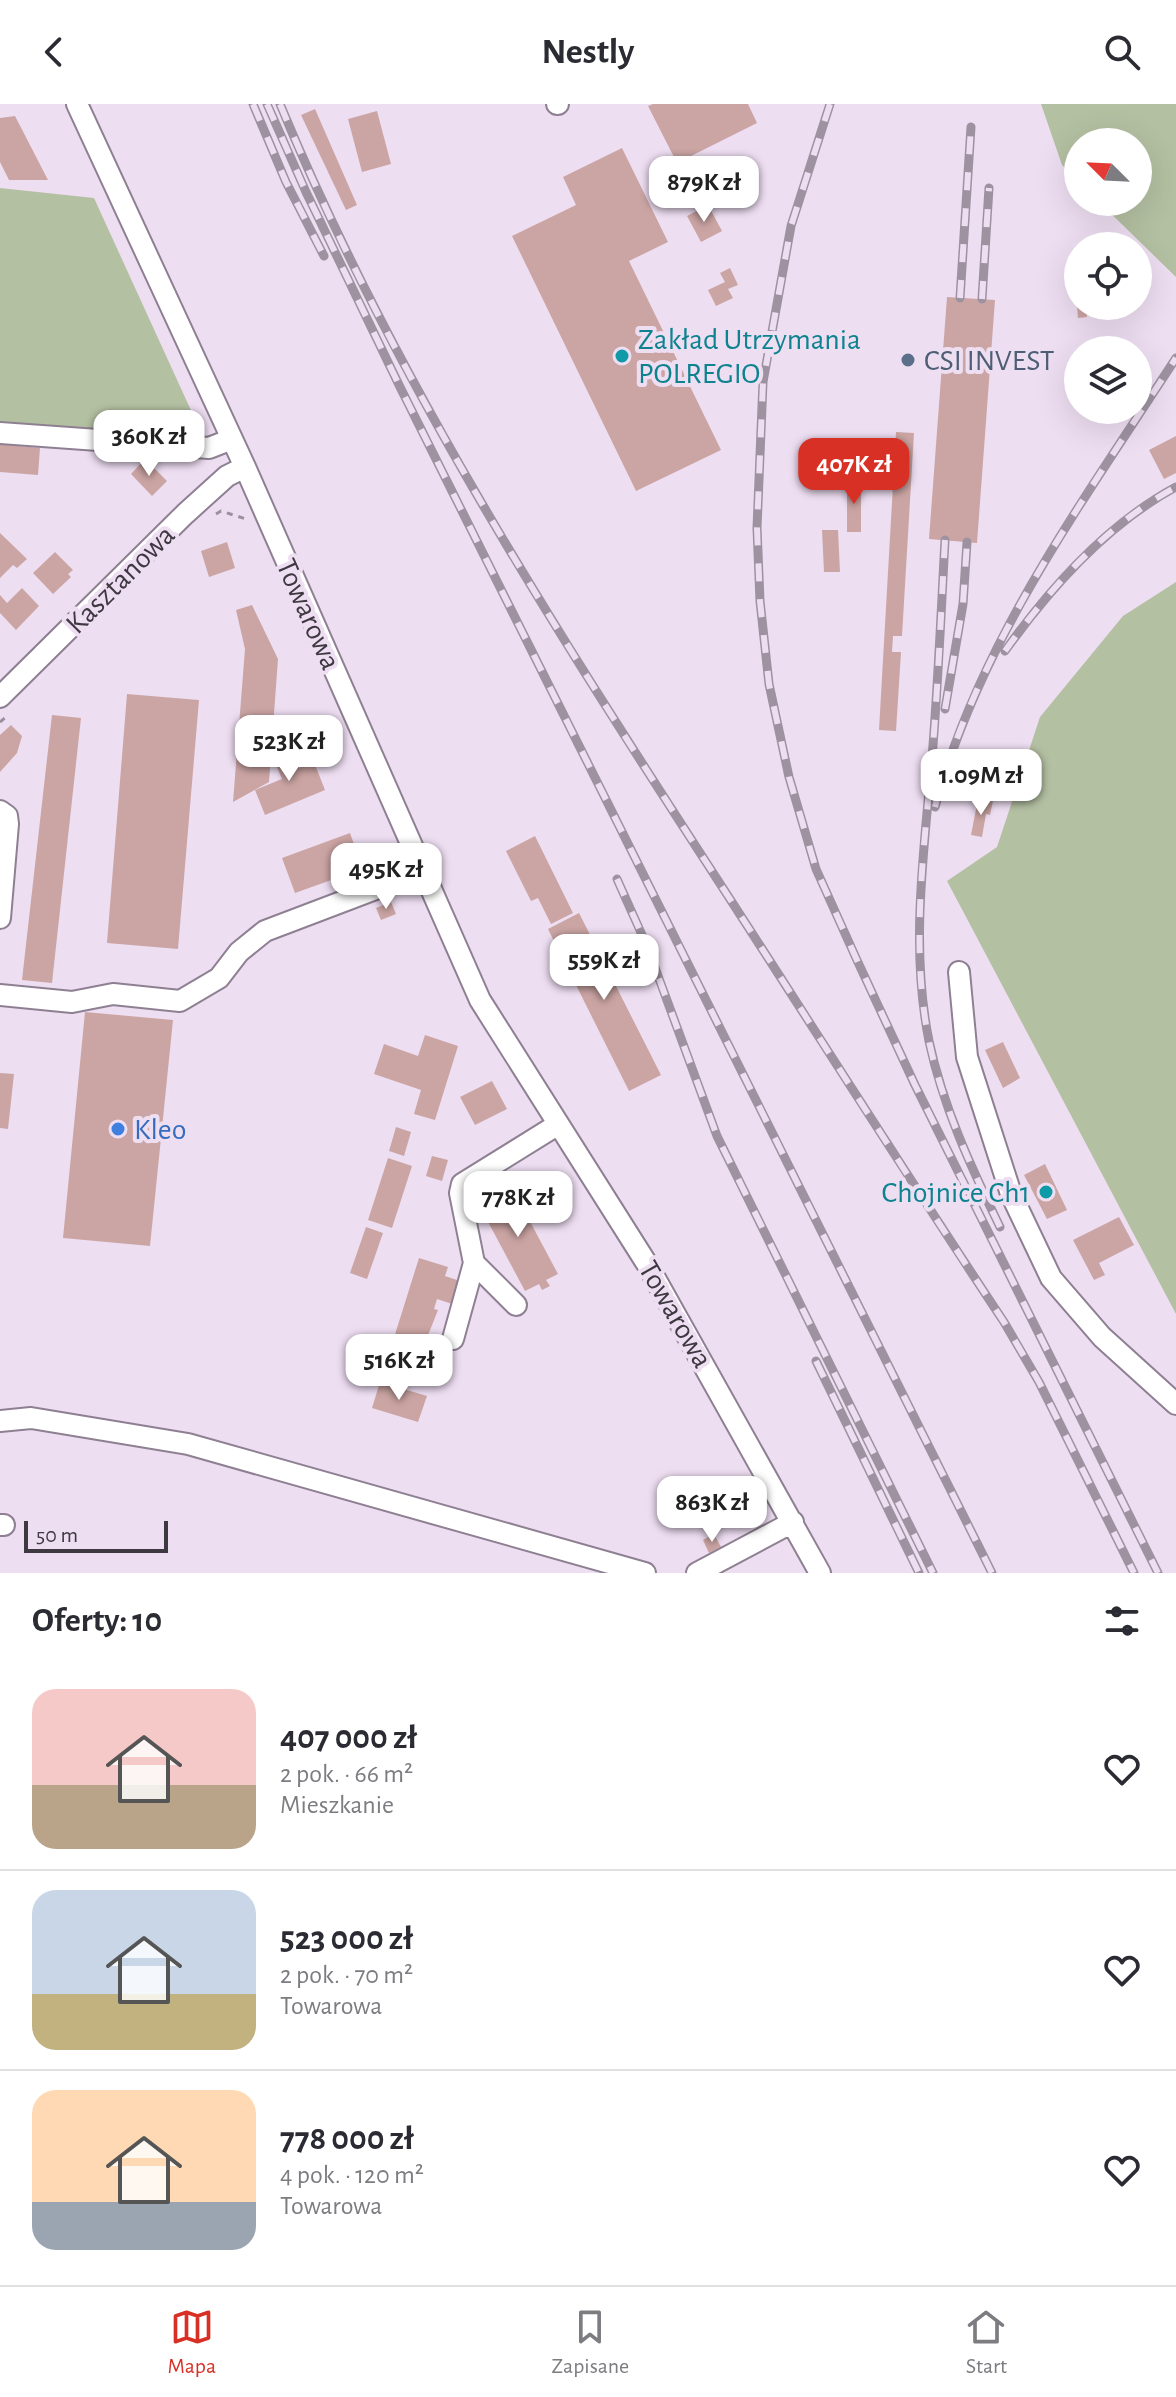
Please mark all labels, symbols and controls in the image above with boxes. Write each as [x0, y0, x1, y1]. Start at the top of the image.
icon: back [32, 30, 76, 74]
icon: search [1100, 30, 1144, 74]
text: Nestly [542, 34, 634, 70]
north arrow [1064, 128, 1152, 216]
map controls [1064, 128, 1152, 424]
pin: 879K zł [630, 156, 778, 224]
text: 879K zł [667, 169, 741, 195]
button: locate [1064, 232, 1152, 320]
place label: Zakład Utrzymania POLREGIO [638, 325, 861, 389]
button: layers [1064, 336, 1152, 424]
place label: CSI INVEST [924, 346, 1055, 376]
marker: Zakład Utrzymania POLREGIO [613, 347, 631, 365]
marker: CSI INVEST [899, 351, 917, 369]
pin: 360K zł [75, 410, 223, 478]
text: 360K zł [112, 423, 186, 449]
pin: 407K zł [780, 438, 928, 506]
text: 407K zł [816, 451, 892, 477]
street label: Kasztanowa [61, 520, 181, 640]
street label: Towarowa [270, 554, 346, 674]
pin: 523K zł [215, 715, 363, 783]
text: 523K zł [253, 728, 325, 754]
pin: 1.09M zł [898, 749, 1064, 817]
text: 1.09M zł [939, 762, 1023, 788]
pin: 495K zł [312, 843, 460, 911]
text: 495K zł [349, 856, 423, 882]
pin: 559K zł [530, 934, 678, 1002]
text: 559K zł [568, 947, 640, 973]
place label: Kleo [134, 1115, 186, 1145]
marker: Kleo [109, 1120, 127, 1138]
pin: 778K zł [444, 1171, 592, 1239]
place label: Chojnice Ch1 [882, 1178, 1030, 1208]
marker: Chojnice Ch1 [1037, 1183, 1055, 1201]
text: 778K zł [482, 1184, 554, 1210]
street label: Towarowa [633, 1256, 718, 1373]
pin: 516K zł [325, 1334, 473, 1402]
text: 516K zł [364, 1347, 434, 1373]
pin: 863K zł [638, 1476, 786, 1544]
text: 863K zł [675, 1489, 749, 1515]
scale bar [24, 1517, 168, 1553]
text: 50 m [36, 1524, 78, 1546]
icon: filters [1100, 1599, 1144, 1643]
text: Oferty: 10 [32, 1604, 162, 1638]
icon: home [96, 1721, 192, 1817]
text: 407 000 zł [280, 1721, 417, 1755]
icon: heart [1100, 1747, 1144, 1791]
text: 2 pok. · 66 m² [280, 1761, 413, 1787]
text: Mieszkanie [280, 1792, 394, 1818]
icon: home [96, 1922, 192, 2018]
text: 523 000 zł [280, 1922, 413, 1956]
icon: heart [1100, 1948, 1144, 1992]
text: 2 pok. · 70 m² [280, 1962, 413, 1988]
text: Towarowa [280, 1993, 382, 2019]
icon: home [96, 2122, 192, 2218]
text: 778 000 zł [280, 2122, 414, 2156]
icon: heart [1100, 2148, 1144, 2192]
text: 4 pok. · 120 m² [280, 2162, 424, 2188]
text: Towarowa [280, 2193, 382, 2219]
tab: Mapa [168, 2305, 216, 2379]
tab: Zapisane [551, 2305, 629, 2379]
tab: Start [964, 2305, 1008, 2379]

